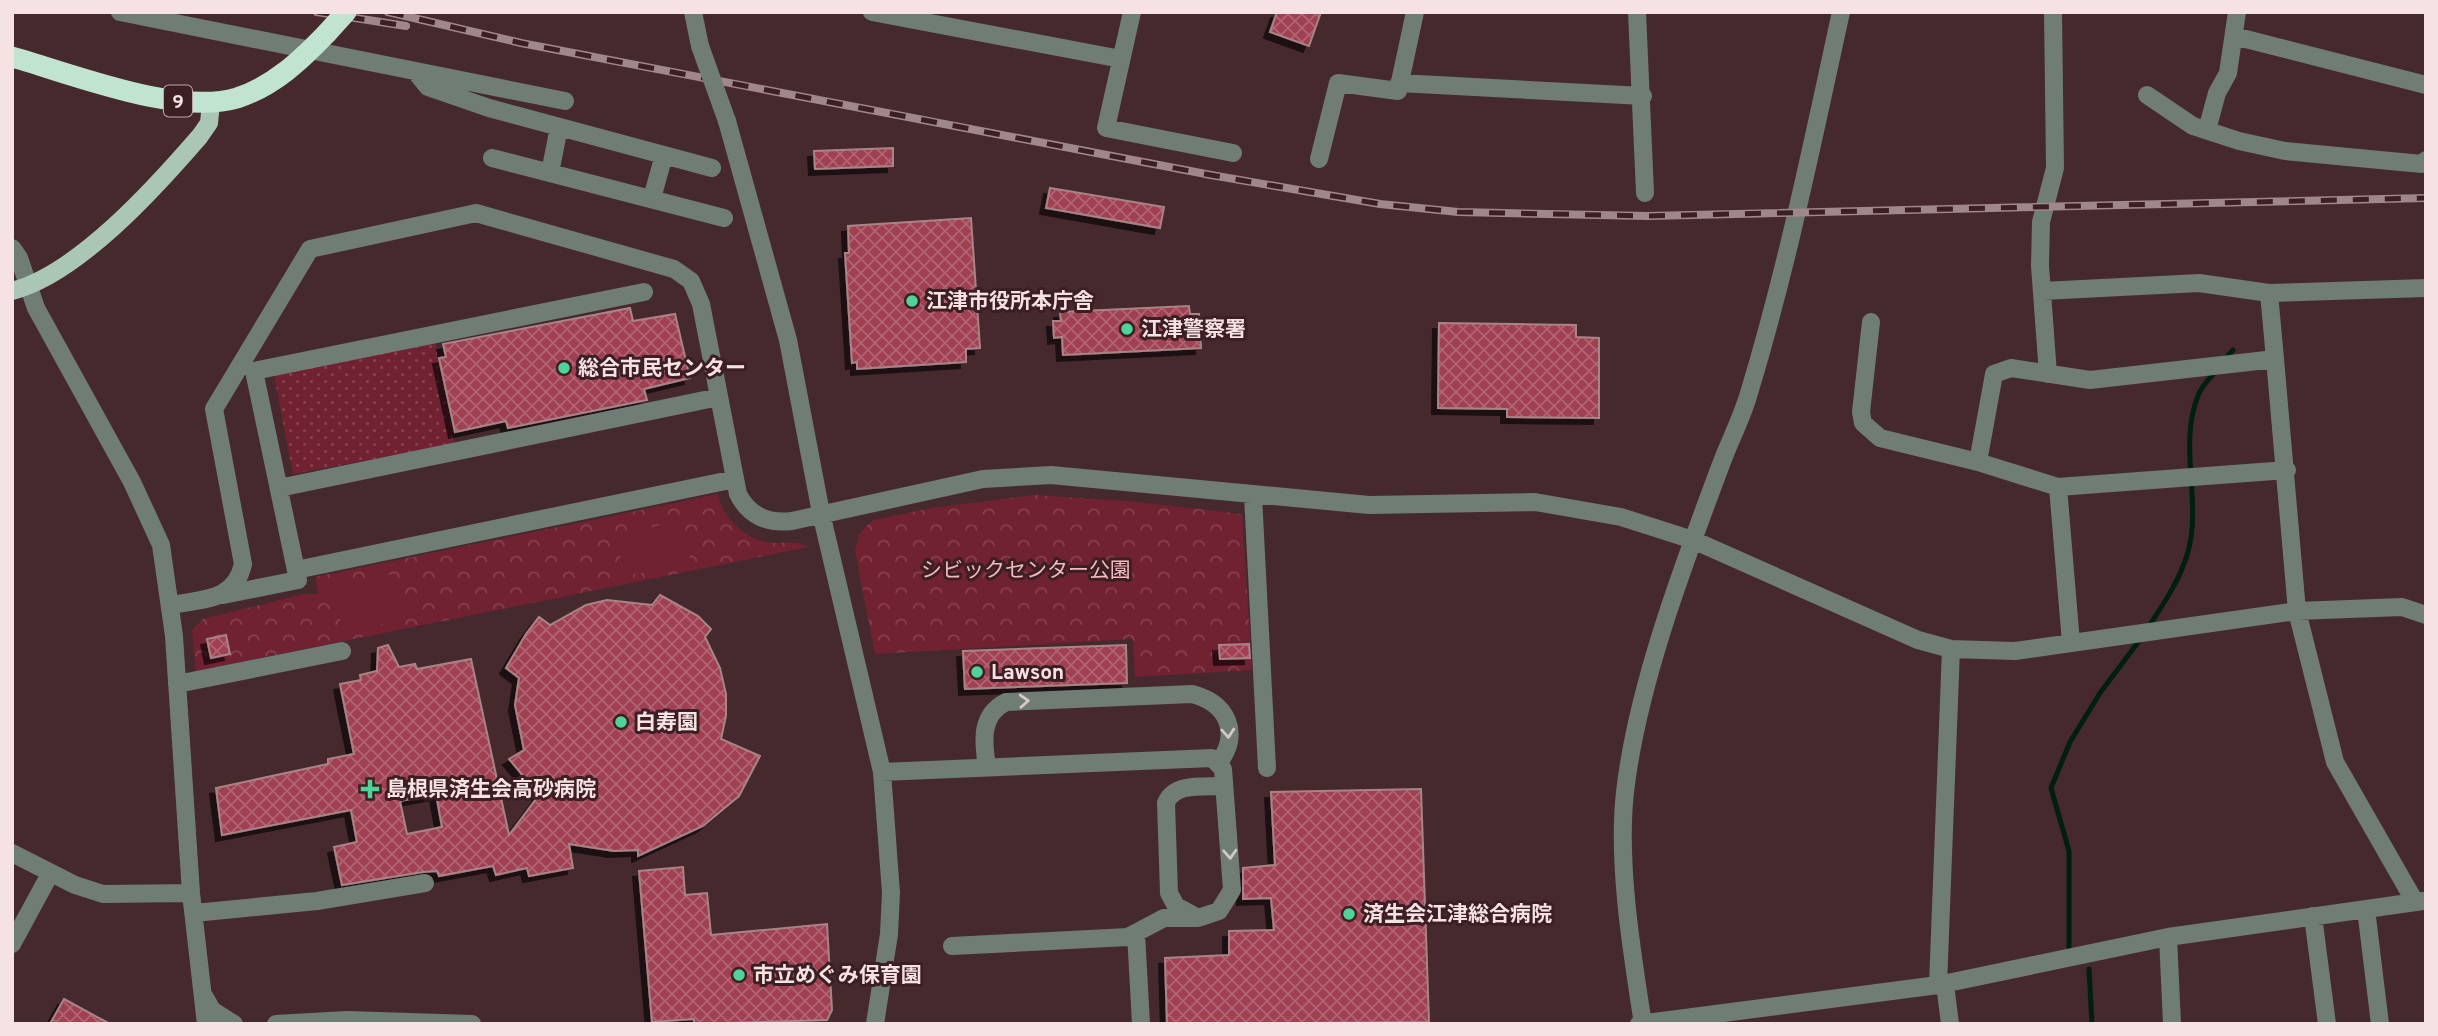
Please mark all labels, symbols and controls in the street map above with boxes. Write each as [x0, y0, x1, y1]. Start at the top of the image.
road number: 9 [164, 86, 192, 116]
place label: 江津市役所本庁舎 [926, 289, 1094, 316]
marker: 江津市役所本庁舎 [904, 293, 920, 309]
place label: 江津警察署 [1141, 317, 1246, 344]
marker: 江津警察署 [1119, 321, 1135, 337]
place label: 総合市民センター [578, 356, 746, 383]
marker: 総合市民センター [556, 360, 572, 376]
park label: シビックセンター公園 [921, 558, 1131, 585]
place label: Lawson [991, 660, 1064, 687]
marker: Lawson [969, 664, 985, 680]
one-way arrow [1019, 694, 1030, 709]
place label: 白寿園 [635, 710, 698, 737]
marker: 白寿園 [613, 714, 629, 730]
one-way arrow [1220, 728, 1235, 739]
place label: 島根県済生会高砂病院 [386, 777, 596, 804]
marker: 島根県済生会高砂病院 [360, 779, 380, 799]
one-way arrow [1222, 848, 1237, 859]
place label: 済生会江津総合病院 [1363, 902, 1552, 929]
marker: 済生会江津総合病院 [1341, 906, 1357, 922]
place label: 市立めぐみ保育園 [753, 963, 922, 990]
marker: 市立めぐみ保育園 [731, 967, 747, 983]

